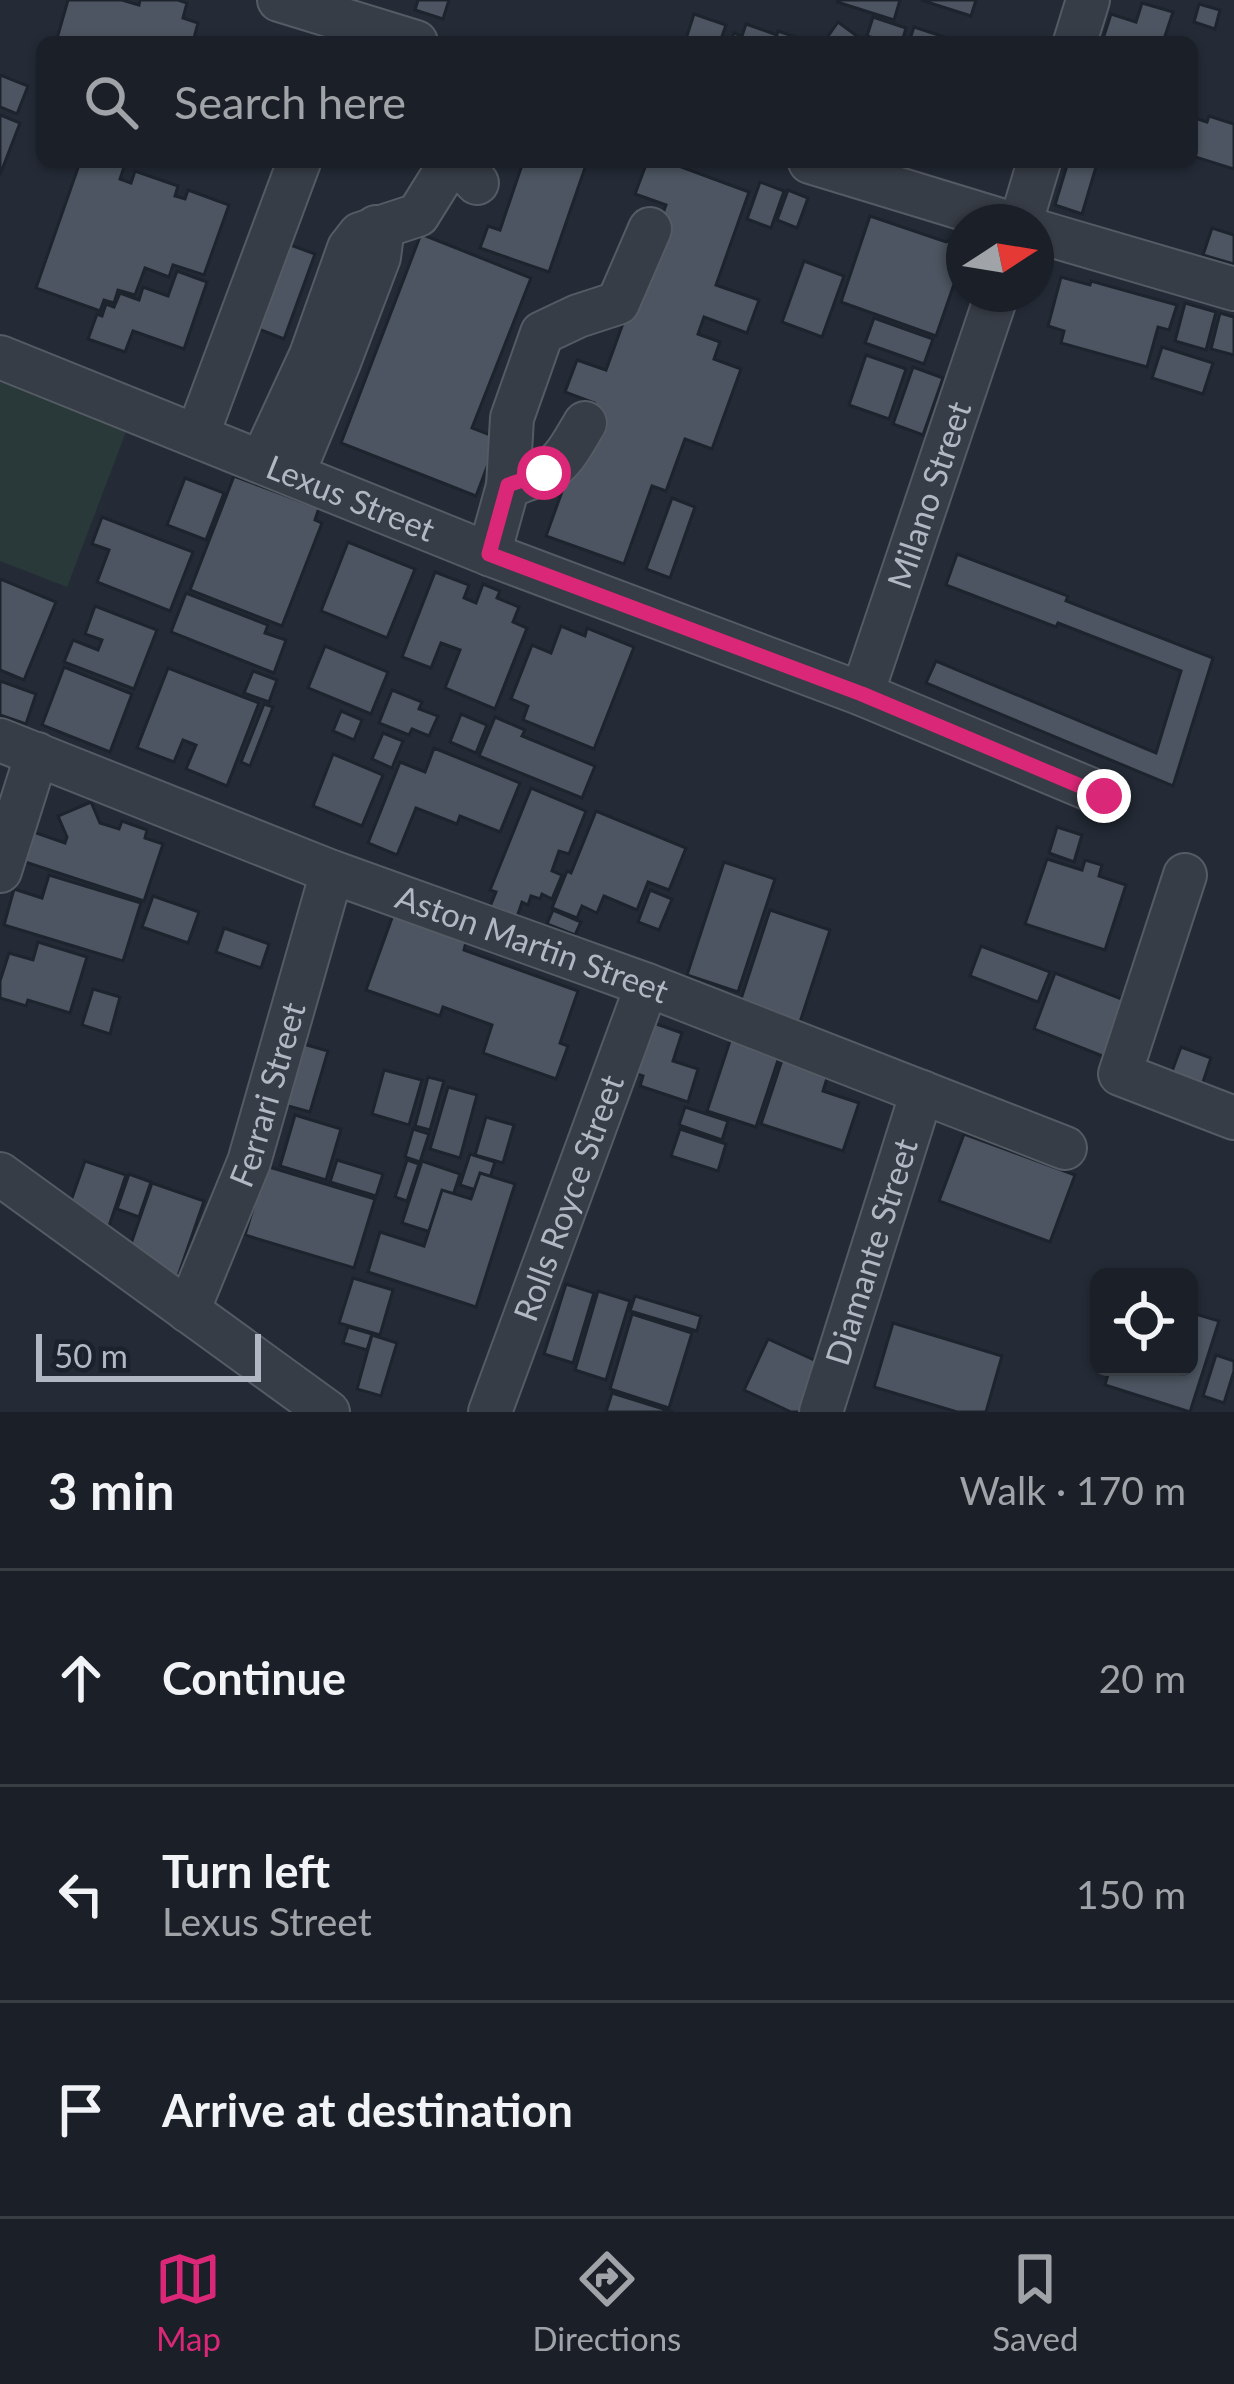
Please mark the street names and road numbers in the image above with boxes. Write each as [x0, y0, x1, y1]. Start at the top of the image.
street label: Milano Street [878, 396, 978, 594]
street label: Lexus Street [261, 446, 441, 549]
street label: Aston Martin Street [391, 876, 675, 1011]
street label: Ferrari Street [220, 997, 313, 1192]
street label: Rolls Royce Street [504, 1069, 631, 1326]
street label: Diamante Street [816, 1133, 925, 1370]

